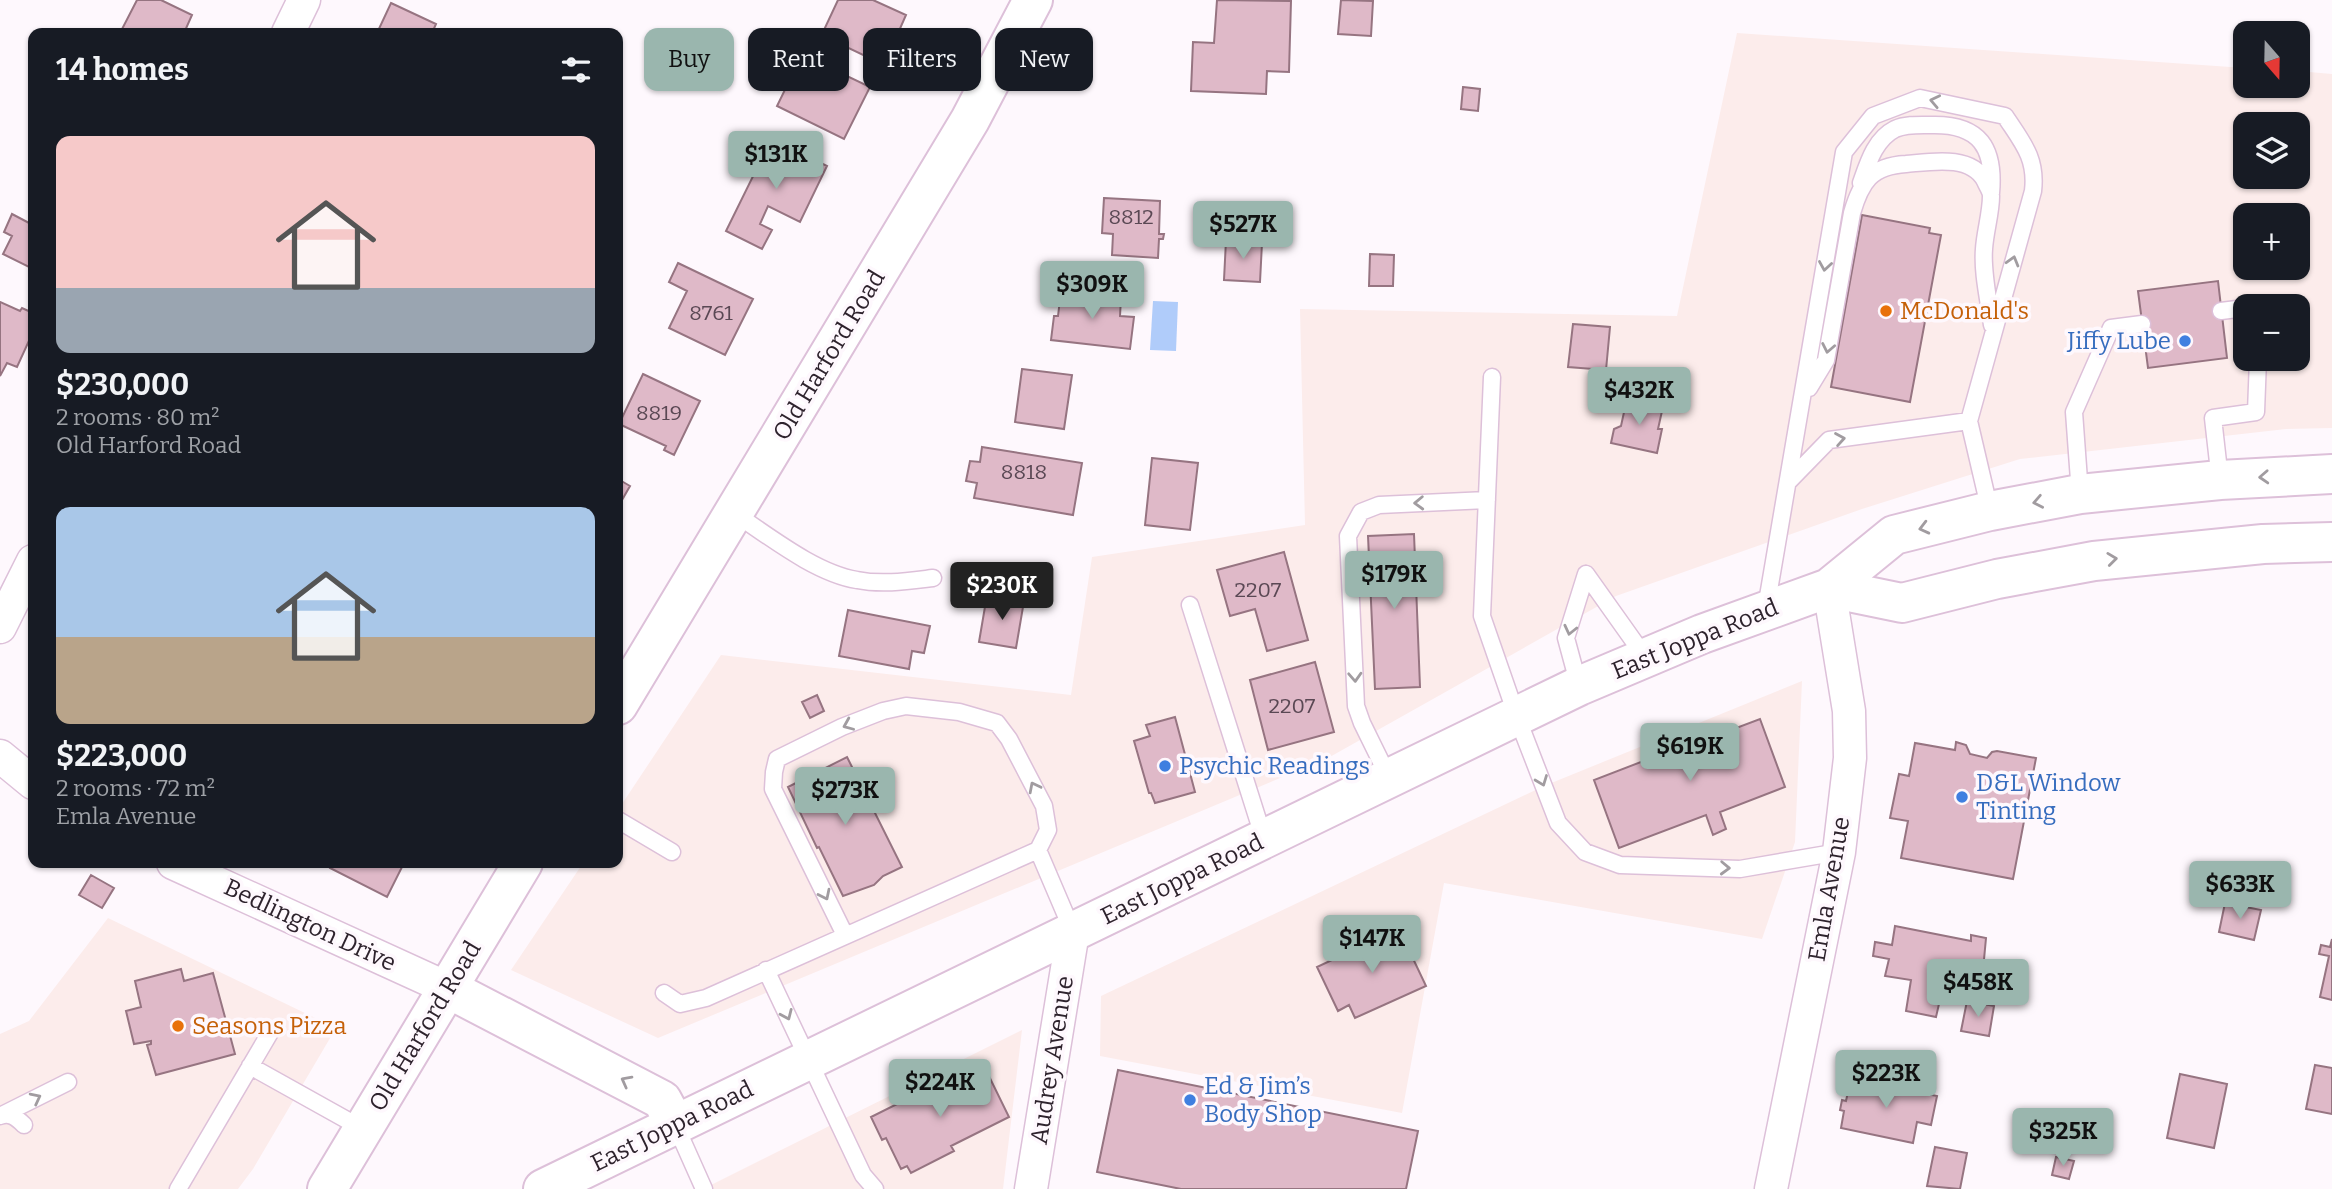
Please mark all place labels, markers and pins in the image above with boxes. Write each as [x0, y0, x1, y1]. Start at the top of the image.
pin: $131K [727, 132, 825, 191]
pin: $527K [1194, 202, 1292, 261]
pin: $309K [1043, 262, 1141, 321]
place label: McDonald's [1900, 297, 2029, 325]
marker: McDonald's [1878, 303, 1894, 319]
place label: Jiffy Lube [2066, 327, 2171, 355]
marker: Jiffy Lube [2177, 333, 2193, 349]
pin: $432K [1590, 368, 1688, 427]
pin: $179K [1345, 552, 1443, 611]
pin: $230K [953, 562, 1051, 622]
pin: $619K [1641, 724, 1739, 783]
place label: Psychic Readings [1179, 752, 1370, 780]
marker: Psychic Readings [1157, 758, 1173, 774]
pin: $273K [796, 768, 894, 827]
place label: D&L Window Tinting [1976, 769, 2121, 825]
marker: D&L Window Tinting [1954, 789, 1970, 805]
pin: $633K [2191, 862, 2289, 921]
pin: $147K [1323, 916, 1421, 975]
pin: $458K [1929, 960, 2027, 1019]
place label: Seasons Pizza [192, 1012, 347, 1040]
marker: Seasons Pizza [170, 1018, 186, 1034]
pin: $223K [1837, 1050, 1935, 1110]
pin: $224K [891, 1060, 989, 1119]
place label: Ed & Jim’s Body Shop [1204, 1072, 1322, 1128]
marker: Ed & Jim’s Body Shop [1182, 1092, 1198, 1108]
pin: $325K [2014, 1108, 2112, 1168]

